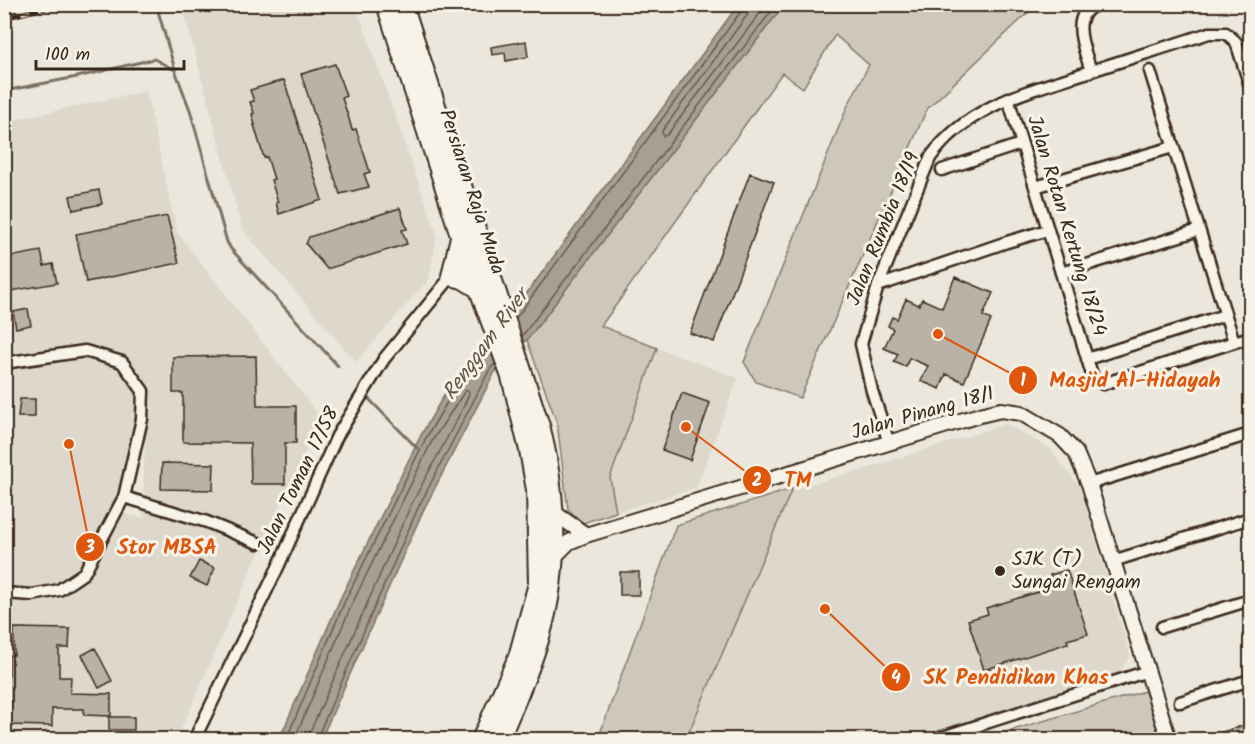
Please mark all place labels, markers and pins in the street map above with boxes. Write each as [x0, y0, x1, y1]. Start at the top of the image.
callout: Masjid Al-Hidayah [1008, 360, 1233, 399]
callout: TM [742, 461, 824, 500]
callout: Stor MBSA [75, 527, 229, 566]
place label: SJK (T) Sungai Rengam [1012, 544, 1141, 599]
marker: SJK (T) Sungai Rengam [993, 564, 1007, 578]
callout: SK Pendidikan Khas [881, 657, 1120, 696]

